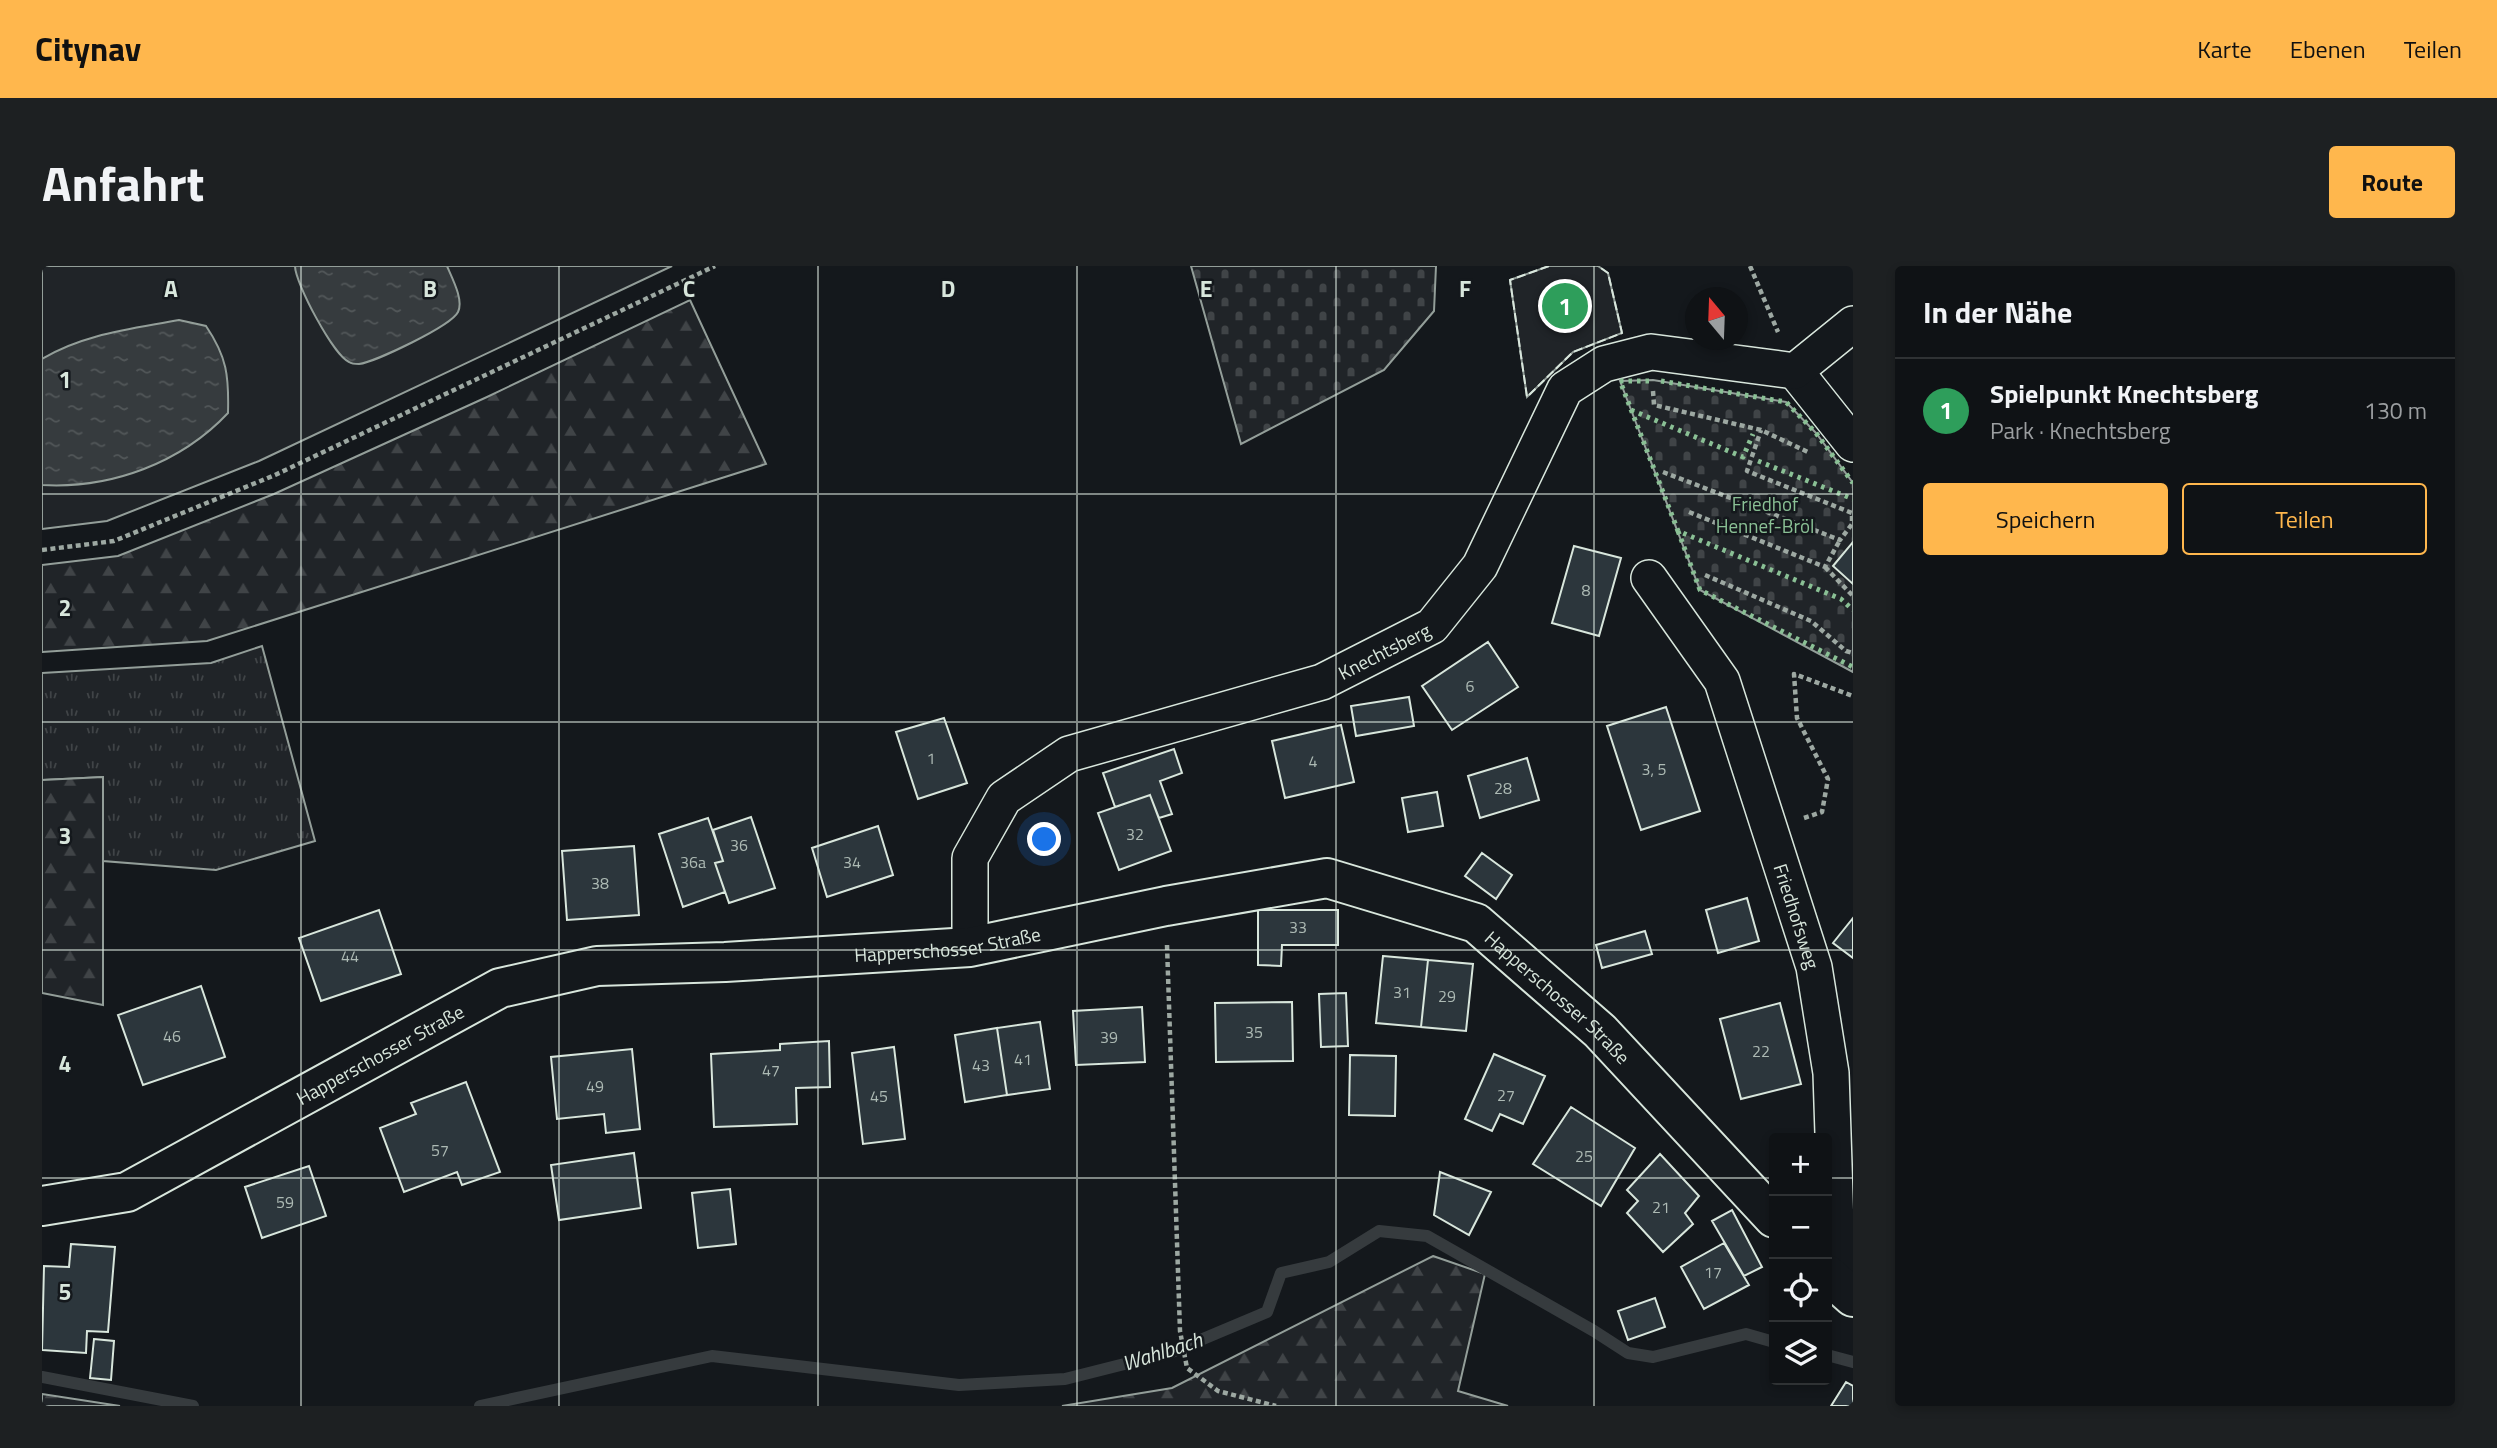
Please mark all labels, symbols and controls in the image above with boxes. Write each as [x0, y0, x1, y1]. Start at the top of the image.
text: Citynav [35, 24, 141, 74]
text: Karte [2197, 31, 2252, 67]
text: Ebenen [2290, 31, 2366, 67]
text: Teilen [2404, 31, 2462, 67]
text: Anfahrt [42, 145, 204, 220]
button: Route [2329, 146, 2455, 218]
text: A [164, 271, 178, 306]
text: B [423, 271, 437, 306]
text: C [683, 271, 695, 306]
text: D [941, 271, 955, 306]
text: E [1200, 271, 1212, 306]
text: F [1459, 271, 1471, 306]
pin: 1 [1542, 280, 1588, 332]
north arrow [1685, 287, 1748, 350]
text: In der Nähe [1923, 289, 2072, 335]
text: 1 [59, 362, 71, 397]
text: Spielpunkt Knechtsberg [1990, 374, 2258, 413]
text: 1 [1940, 393, 1952, 428]
text: 130 m [2364, 393, 2427, 428]
text: Park · Knechtsberg [1990, 413, 2171, 448]
button: Speichern [1923, 483, 2168, 555]
button: Teilen [2182, 483, 2427, 555]
park label: Friedhof Hennef-Bröl [1716, 489, 1814, 540]
house number: 8 [1582, 578, 1591, 602]
text: 2 [59, 590, 71, 625]
street label: Knechtsberg [1333, 615, 1435, 686]
house number: 6 [1466, 674, 1475, 698]
house number: 1 [927, 746, 935, 770]
house number: 4 [1309, 749, 1318, 773]
house number: 3, 5 [1641, 757, 1667, 781]
house number: 28 [1494, 776, 1512, 800]
text: 3 [59, 818, 71, 853]
your location [1027, 822, 1061, 856]
house number: 32 [1126, 822, 1144, 846]
house number: 36 [730, 833, 748, 857]
house number: 36a [680, 850, 706, 874]
house number: 34 [843, 850, 861, 874]
street label: Friedhofsweg [1767, 860, 1828, 972]
house number: 38 [591, 871, 609, 895]
house number: 33 [1289, 915, 1307, 939]
street label: Happerschosser Straße [853, 918, 1043, 969]
street label: Happerschosser Straße [1479, 923, 1638, 1070]
house number: 44 [341, 944, 359, 968]
house number: 31 [1393, 980, 1411, 1004]
house number: 29 [1438, 984, 1456, 1008]
street label: Happerschosser Straße [290, 996, 469, 1112]
house number: 35 [1245, 1020, 1263, 1044]
house number: 46 [163, 1024, 181, 1048]
house number: 39 [1100, 1025, 1118, 1049]
house number: 22 [1752, 1039, 1770, 1063]
text: 4 [59, 1046, 71, 1081]
house number: 41 [1014, 1047, 1032, 1071]
house number: 43 [972, 1053, 990, 1077]
house number: 47 [762, 1058, 780, 1082]
house number: 49 [586, 1074, 604, 1098]
house number: 27 [1497, 1083, 1515, 1107]
house number: 45 [870, 1084, 888, 1108]
map controls [1769, 1133, 1832, 1385]
button: + [1769, 1133, 1832, 1196]
house number: 57 [431, 1138, 449, 1162]
house number: 25 [1575, 1144, 1593, 1168]
house number: 59 [276, 1190, 294, 1214]
house number: 21 [1652, 1195, 1670, 1219]
button: − [1769, 1196, 1832, 1259]
button: locate [1769, 1259, 1832, 1322]
house number: 17 [1704, 1260, 1722, 1284]
text: 5 [59, 1274, 71, 1309]
button: layers [1769, 1322, 1832, 1385]
water label: Wahlbach [1118, 1323, 1207, 1379]

